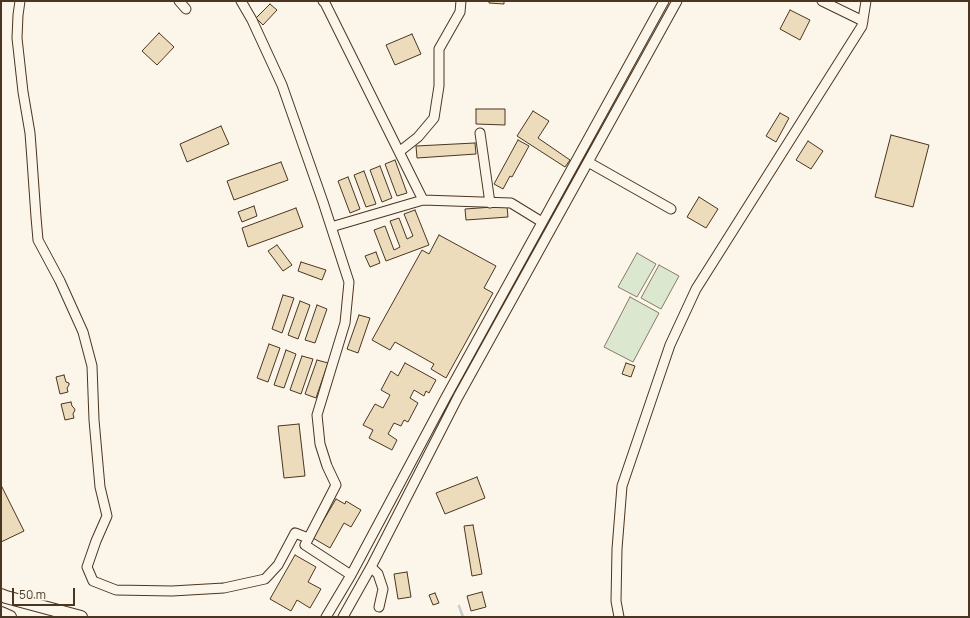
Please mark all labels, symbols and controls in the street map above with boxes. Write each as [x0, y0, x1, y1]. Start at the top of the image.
scale bar [14, 580, 77, 606]
text: 50 m [19, 586, 46, 603]

